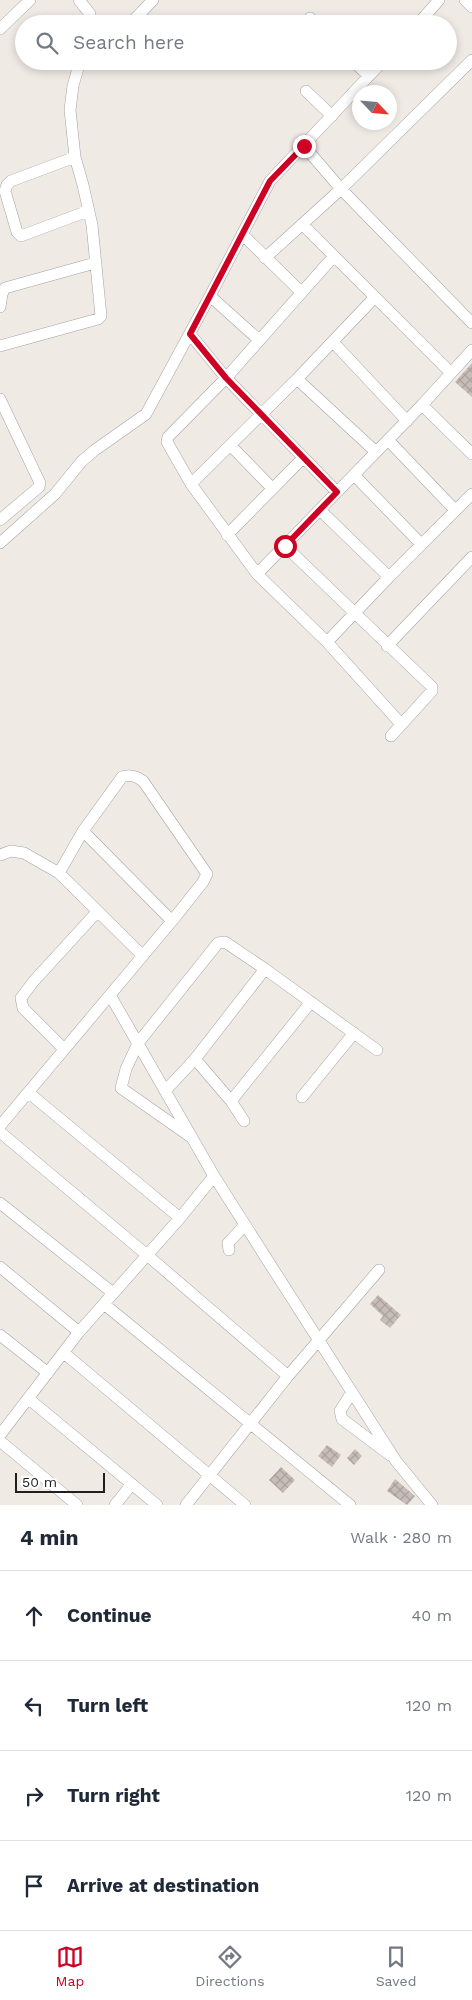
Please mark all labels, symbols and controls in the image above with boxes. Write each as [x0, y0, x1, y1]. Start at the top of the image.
search box [15, 15, 457, 70]
icon: search [33, 29, 61, 57]
text: Search here [73, 31, 184, 54]
north arrow [352, 85, 397, 130]
route end [293, 135, 316, 158]
route start [274, 535, 297, 558]
scale bar [15, 1470, 105, 1493]
text: 50 m [22, 1474, 57, 1490]
text: 4 min [20, 1525, 78, 1550]
text: Walk · 280 m [350, 1528, 452, 1547]
icon: ahead [20, 1602, 48, 1630]
text: Continue [67, 1604, 151, 1627]
text: 40 m [412, 1606, 452, 1625]
icon: left [20, 1692, 48, 1720]
text: Turn left [67, 1694, 148, 1717]
text: 120 m [406, 1696, 452, 1715]
icon: right [20, 1782, 48, 1810]
text: Turn right [67, 1784, 160, 1807]
text: 120 m [406, 1786, 452, 1805]
icon: arrive [20, 1872, 48, 1900]
text: Arrive at destination [67, 1874, 259, 1897]
tab: Map [56, 1943, 84, 1989]
tab: Directions [195, 1943, 265, 1989]
tab: Saved [376, 1943, 416, 1989]

